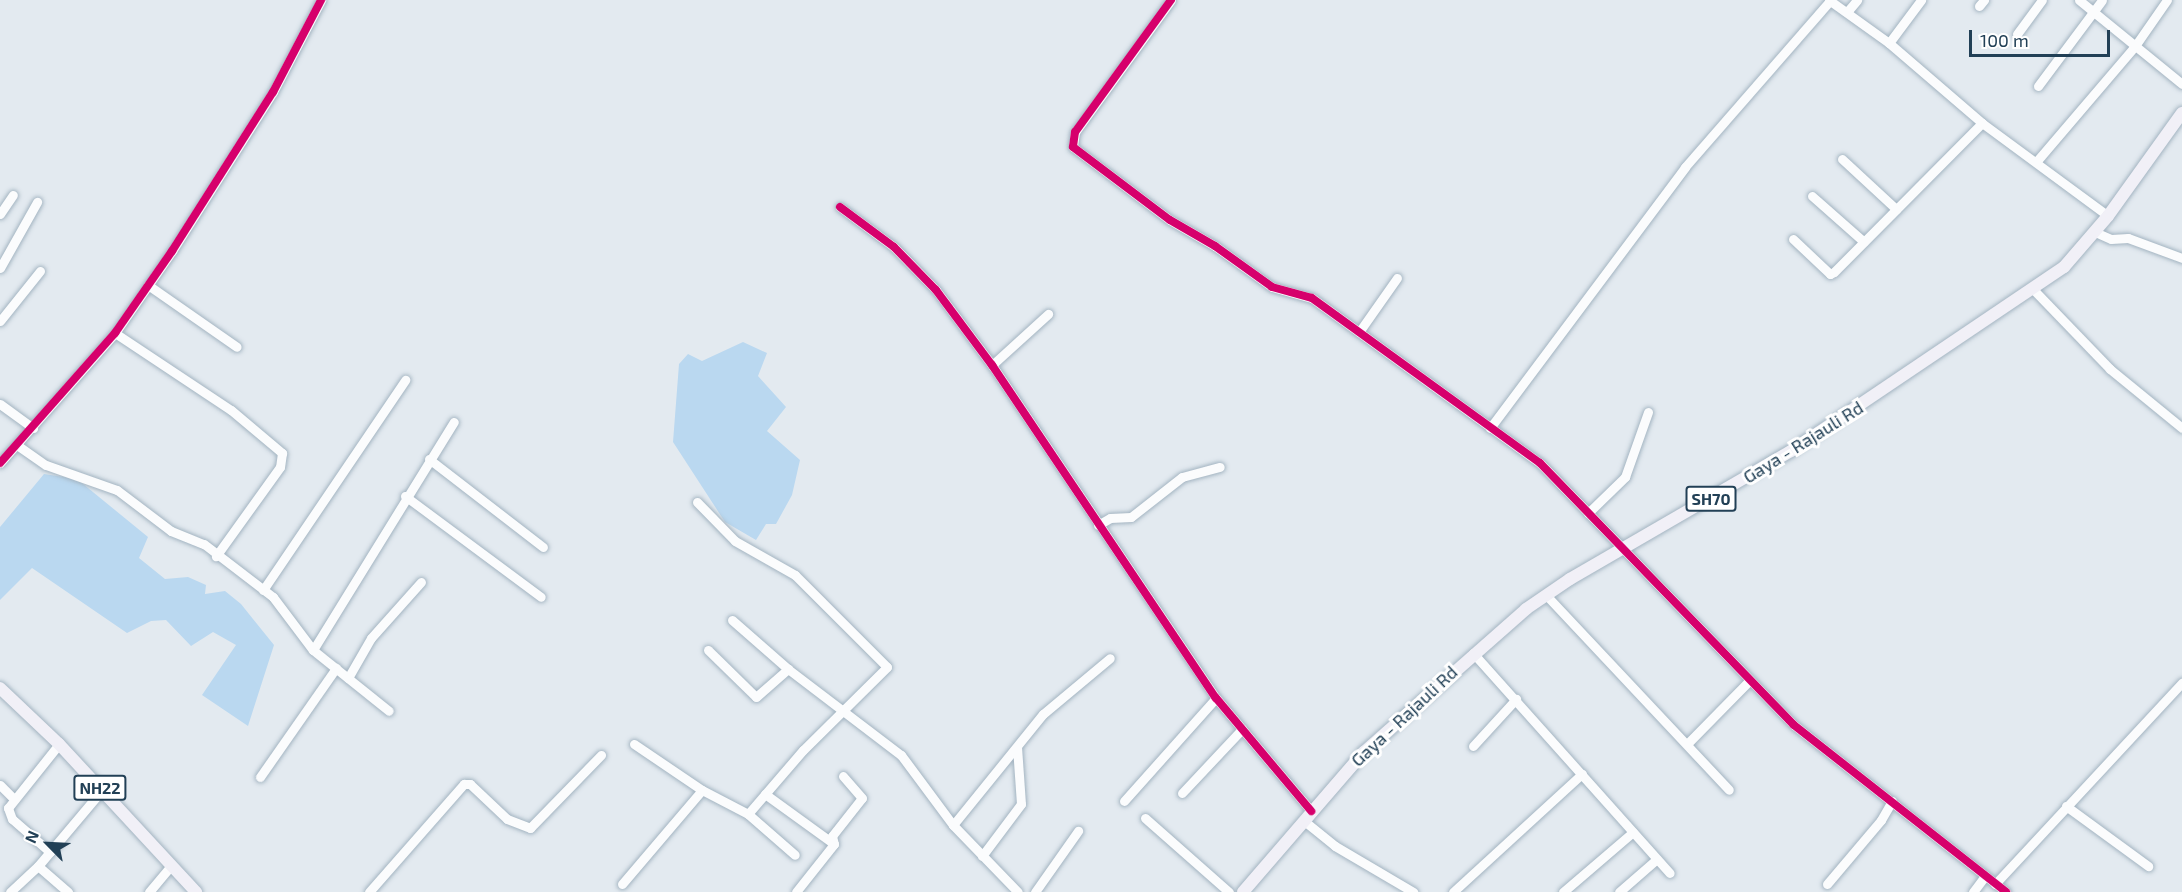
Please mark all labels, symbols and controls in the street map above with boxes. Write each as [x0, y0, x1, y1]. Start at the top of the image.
scale bar [1972, 18, 2113, 56]
text: 100 m [1980, 29, 2029, 51]
street label: Gaya - Rajauli Rd [1739, 396, 1867, 488]
road number: SH70 [1686, 486, 1736, 512]
street label: Gaya - Rajauli Rd [1346, 661, 1462, 771]
road number: NH22 [73, 775, 127, 801]
north arrow [18, 814, 78, 874]
text: N [20, 827, 42, 846]

